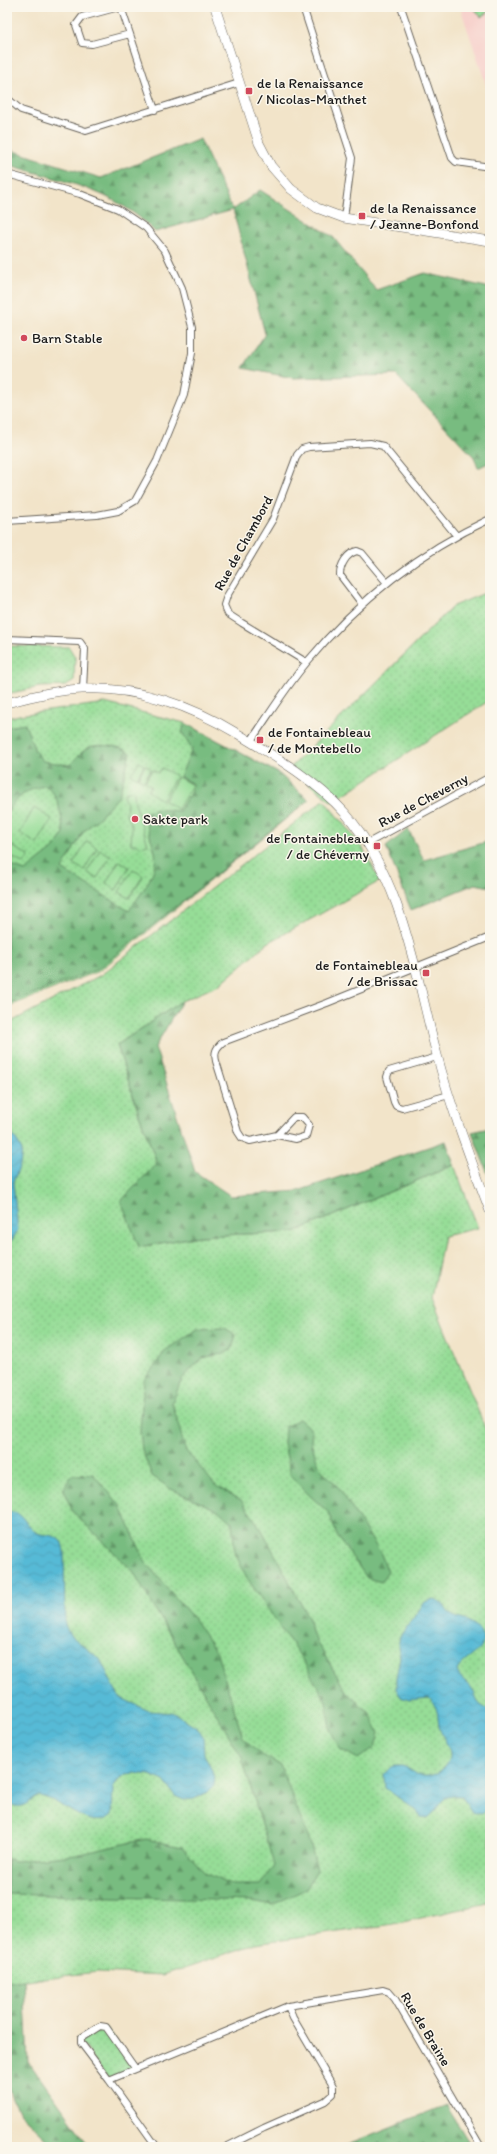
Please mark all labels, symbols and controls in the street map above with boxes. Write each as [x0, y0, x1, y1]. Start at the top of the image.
place label: de la Renaissance / Nicolas-Manthet [257, 75, 367, 108]
marker: de la Renaissance / Nicolas-Manthet [244, 86, 254, 96]
place label: de la Renaissance / Jeanne-Bonfond [370, 200, 479, 233]
marker: de la Renaissance / Jeanne-Bonfond [357, 211, 367, 221]
place label: Barn Stable [32, 330, 103, 347]
marker: Barn Stable [19, 333, 29, 343]
street label: Rue de Chambord [210, 492, 277, 594]
place label: de Fontainebleau / de Montebello [268, 724, 371, 757]
marker: de Fontainebleau / de Montebello [255, 735, 265, 745]
street label: Rue de Cheverny [375, 769, 471, 831]
place label: Sakte park [143, 811, 208, 828]
marker: Sakte park [130, 814, 140, 824]
place label: de Fontainebleau / de Chéverny [266, 830, 369, 863]
marker: de Fontainebleau / de Chéverny [372, 841, 382, 851]
place label: de Fontainebleau / de Brissac [315, 957, 418, 990]
marker: de Fontainebleau / de Brissac [421, 968, 431, 978]
street label: Rue de Braine [397, 1989, 454, 2070]

